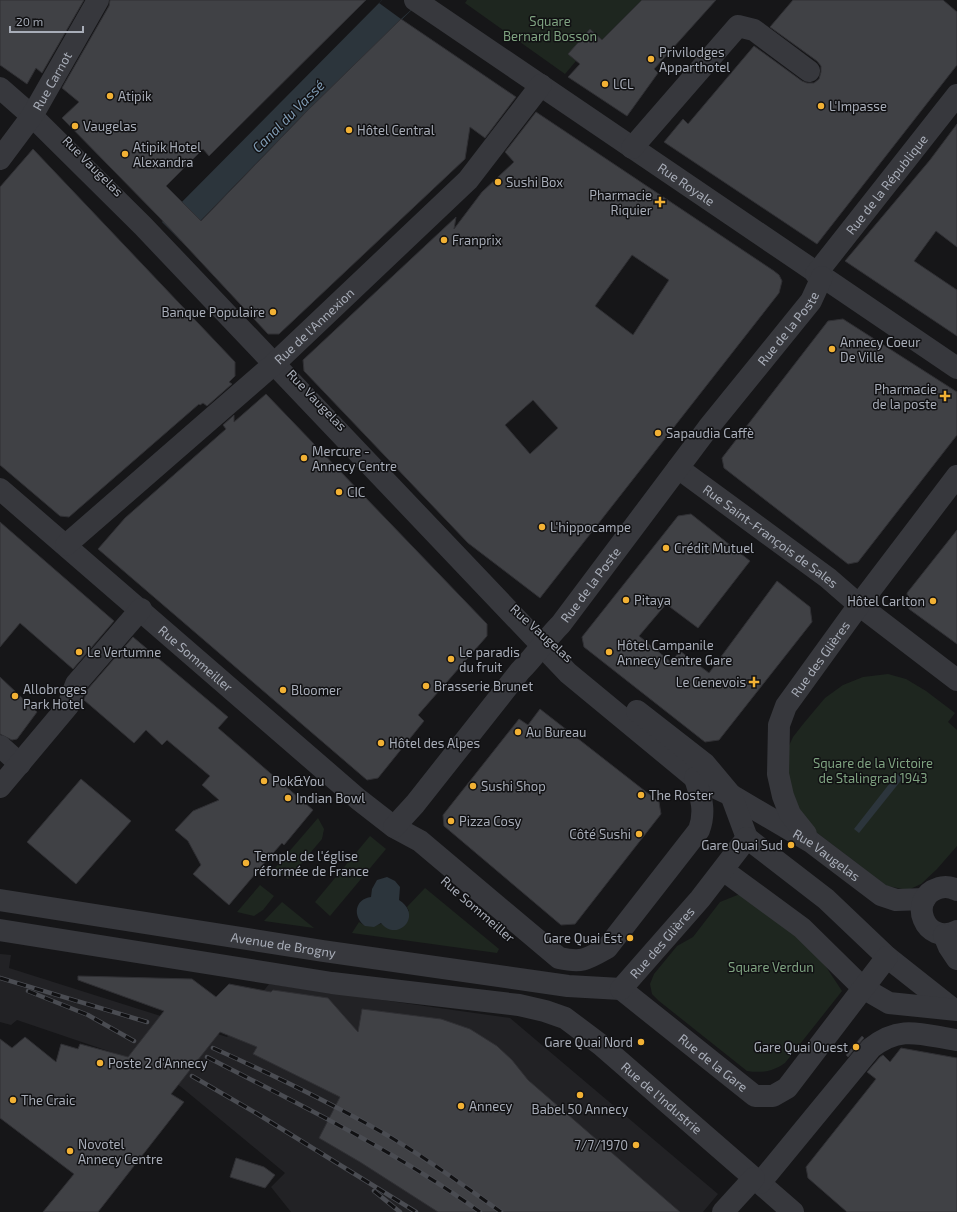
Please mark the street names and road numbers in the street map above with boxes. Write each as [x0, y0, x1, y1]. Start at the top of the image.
street label: Rue Carnot [29, 49, 75, 113]
street label: Rue de la République [842, 131, 931, 238]
street label: Rue Vaugelas [59, 132, 127, 200]
street label: Rue Royale [655, 159, 718, 209]
street label: Rue de l'Annexion [271, 284, 357, 367]
street label: Rue de la Poste [754, 289, 822, 369]
street label: Rue Vaugelas [284, 366, 350, 434]
street label: Rue Saint-François de Sales [700, 481, 841, 591]
street label: Rue de la Poste [557, 544, 624, 626]
street label: Rue Vaugelas [507, 601, 577, 665]
street label: Rue des Glières [787, 618, 853, 700]
street label: Rue Sommeiller [155, 622, 236, 695]
street label: Rue Vaugelas [790, 825, 863, 884]
street label: Rue Sommeiller [438, 872, 518, 946]
street label: Rue des Glières [626, 903, 698, 982]
street label: Avenue de Brogny [230, 929, 337, 961]
street label: Rue de la Gare [675, 1030, 751, 1095]
street label: Rue de l'Industrie [618, 1058, 706, 1137]

